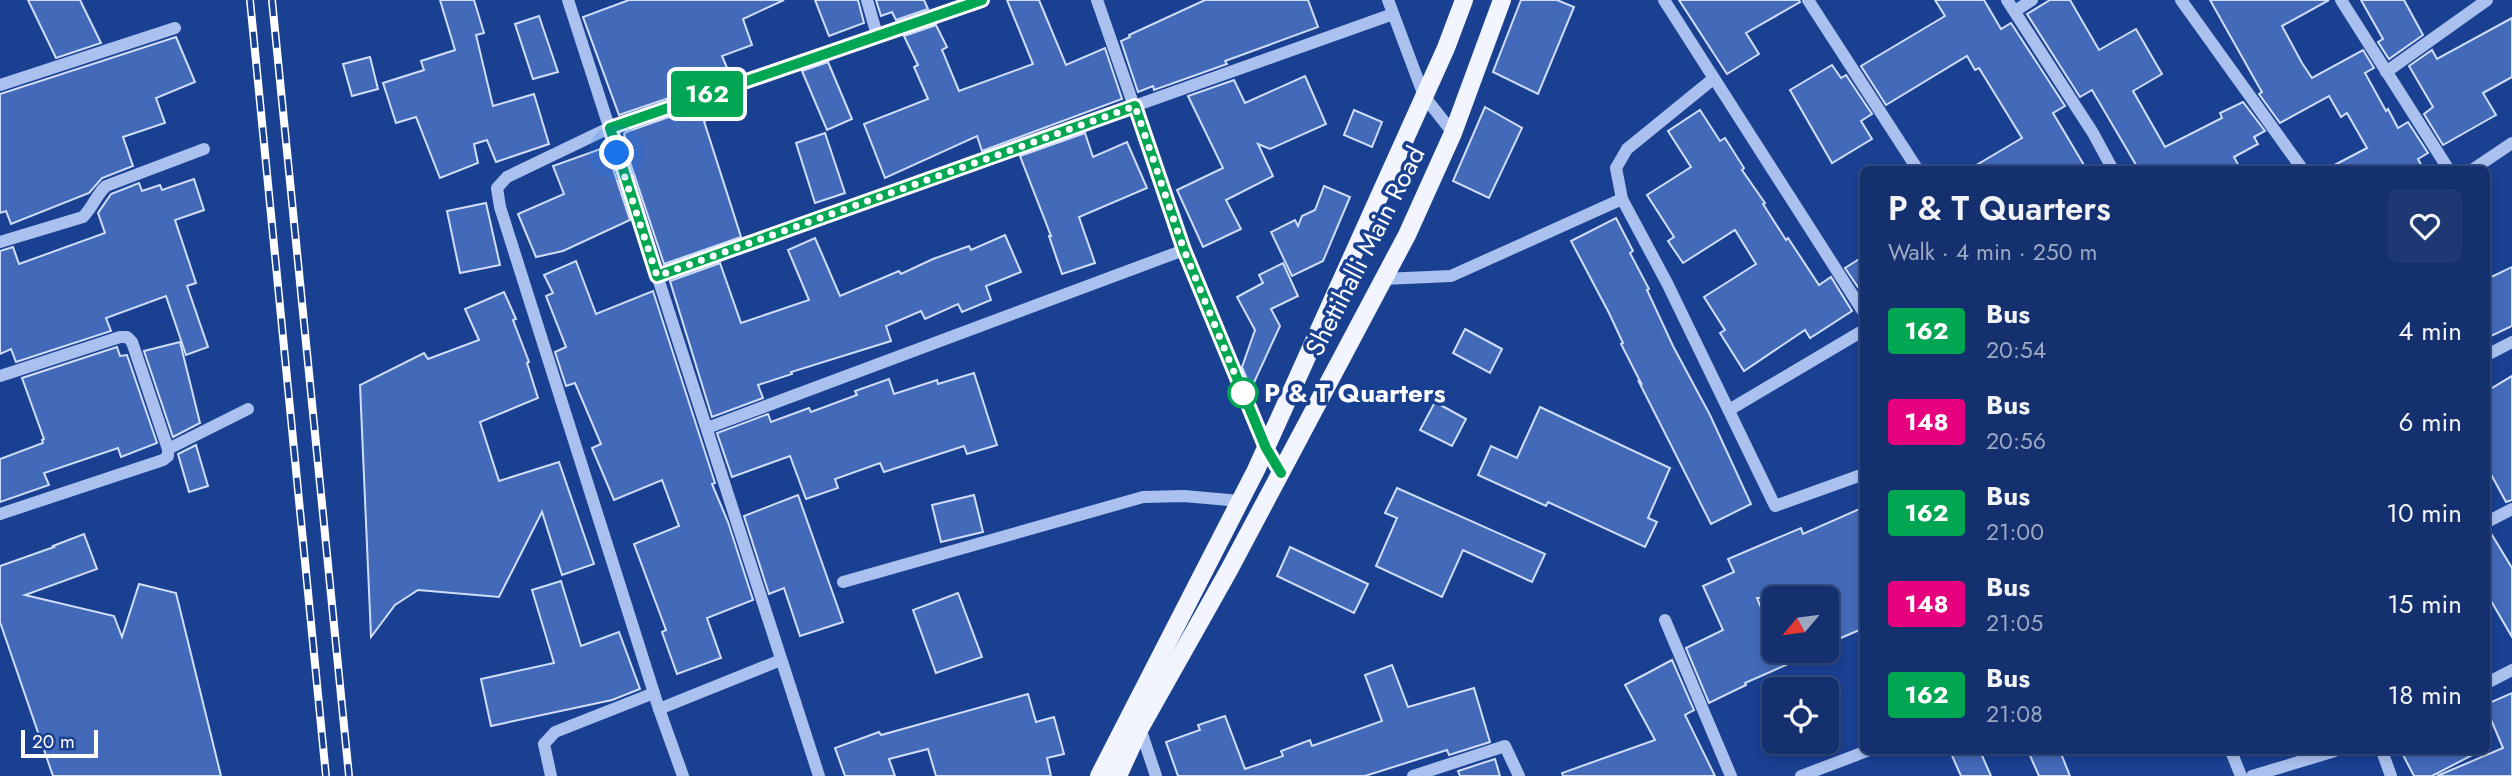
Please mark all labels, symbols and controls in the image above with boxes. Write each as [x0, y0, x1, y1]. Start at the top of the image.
line badge: 162 [667, 71, 747, 117]
text: 162 [685, 76, 729, 111]
your location [599, 135, 634, 170]
street label: Shettihalli Main Road [1296, 139, 1434, 363]
text: P & T Quarters [1888, 185, 2111, 232]
button: heart [2388, 189, 2462, 263]
text: Walk · 4 min · 250 m [1888, 235, 2097, 269]
text: Bus [1986, 295, 2030, 333]
text: 4 min [2398, 312, 2462, 350]
text: 162 [1904, 313, 1949, 348]
text: 20:54 [1986, 333, 2046, 367]
place label: P & T Quarters [1264, 374, 1446, 412]
marker: P & T Quarters [1228, 378, 1258, 408]
text: Bus [1986, 386, 2030, 424]
text: 6 min [2399, 403, 2462, 441]
text: 148 [1904, 404, 1949, 439]
text: 20:56 [1986, 424, 2046, 458]
text: Bus [1986, 477, 2030, 515]
text: 10 min [2386, 494, 2462, 532]
text: 162 [1904, 495, 1949, 530]
text: 21:00 [1986, 515, 2044, 549]
text: Bus [1986, 568, 2030, 606]
text: 15 min [2387, 585, 2462, 623]
north arrow [1762, 586, 1839, 663]
map controls [1762, 586, 1839, 754]
text: 148 [1904, 586, 1949, 621]
text: 21:05 [1986, 606, 2043, 640]
text: Bus [1986, 659, 2030, 697]
text: 18 min [2388, 676, 2462, 714]
button: locate [1762, 677, 1839, 754]
text: 162 [1904, 677, 1949, 712]
text: 21:08 [1986, 697, 2043, 731]
scale bar [21, 727, 98, 759]
text: 20 m [32, 728, 75, 755]

